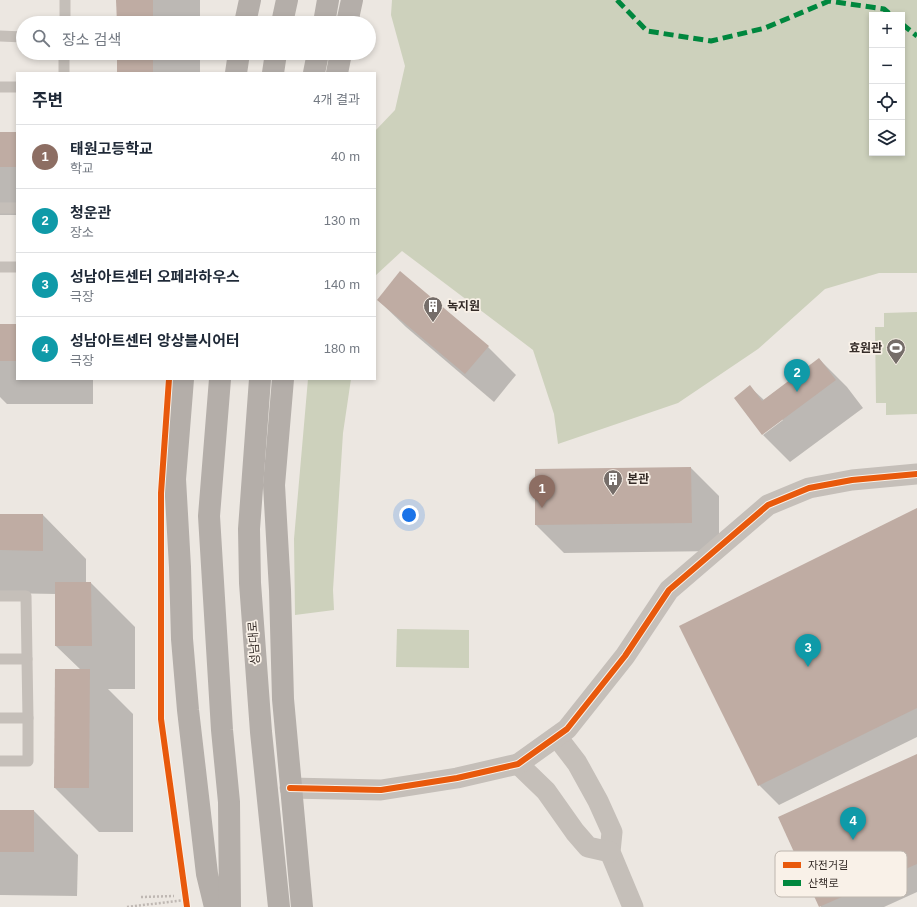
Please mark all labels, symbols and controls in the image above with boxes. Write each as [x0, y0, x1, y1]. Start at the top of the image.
map controls [869, 12, 905, 156]
button: + [869, 12, 905, 48]
search box [16, 16, 376, 60]
icon: search [30, 27, 52, 49]
text: 장소 검색 [62, 31, 121, 48]
button: − [869, 48, 905, 84]
button: locate [869, 84, 905, 120]
text: 주변 [32, 91, 63, 110]
text: 4개 결과 [313, 92, 360, 107]
button: layers [869, 120, 905, 156]
text: 태원고등학교 [70, 140, 153, 157]
text: 1 [41, 149, 49, 164]
text: 40 m [331, 149, 360, 164]
text: 학교 [70, 161, 94, 176]
text: 청운관 [70, 204, 111, 221]
text: 2 [41, 213, 49, 228]
text: 130 m [324, 213, 360, 228]
text: 장소 [70, 225, 94, 240]
text: 성남아트센터 오페라하우스 [70, 268, 240, 285]
text: 3 [41, 277, 49, 292]
text: 140 m [324, 277, 360, 292]
text: 극장 [70, 289, 94, 304]
building icon: 녹지원 [422, 295, 444, 323]
place label: 녹지원 [447, 299, 480, 313]
text: 성남아트센터 앙상블시어터 [70, 332, 240, 349]
sports icon: 효원관 [885, 337, 907, 365]
text: 4 [41, 341, 49, 356]
text: 180 m [324, 341, 360, 356]
place label: 효원관 [849, 341, 882, 355]
text: 극장 [70, 353, 94, 368]
pin: 2 [784, 359, 810, 392]
building icon: 본관 [602, 468, 624, 496]
place label: 본관 [627, 472, 649, 486]
pin: 1 [529, 475, 555, 508]
your location [399, 505, 419, 525]
street label: 성남대로 [245, 620, 263, 666]
pin: 3 [795, 634, 821, 667]
pin: 4 [840, 807, 866, 840]
legend [775, 851, 907, 897]
text: 자전거길 [808, 859, 848, 871]
text: 산책로 [808, 877, 838, 889]

